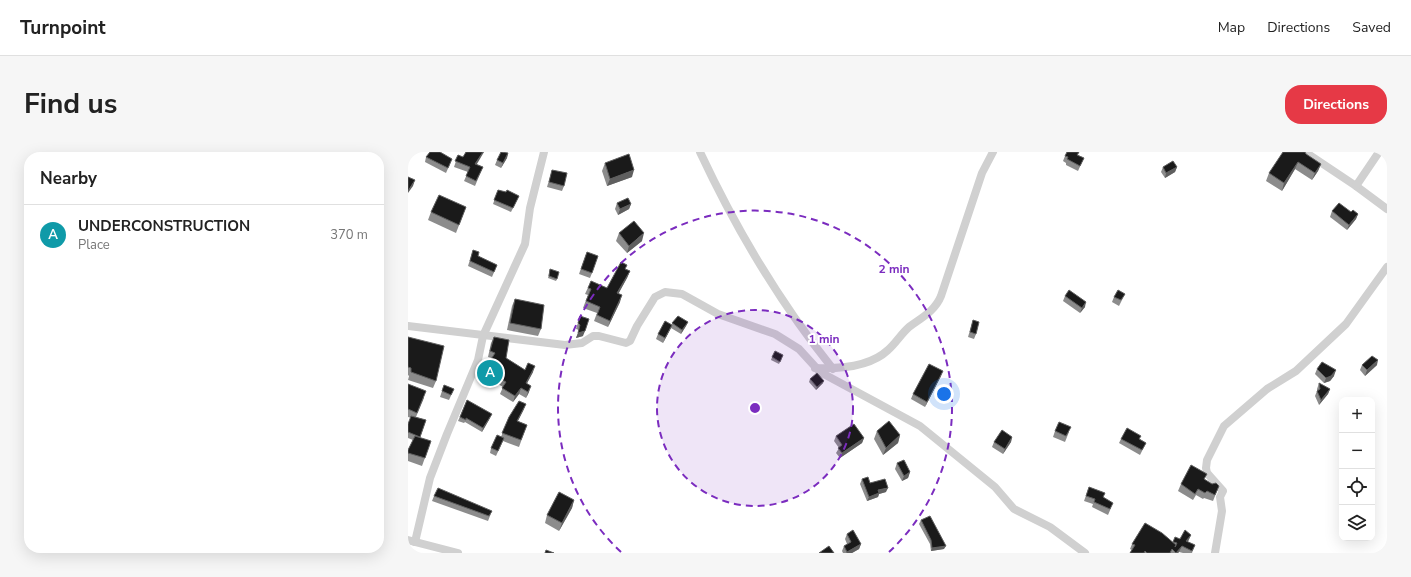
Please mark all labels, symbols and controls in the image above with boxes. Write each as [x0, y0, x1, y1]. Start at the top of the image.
text: Turnpoint [20, 15, 106, 41]
text: Map [1218, 18, 1245, 37]
text: Directions [1267, 18, 1330, 37]
text: Saved [1352, 18, 1391, 37]
text: Find us [24, 85, 118, 123]
button: Directions [1285, 85, 1387, 124]
text: Nearby [40, 167, 97, 190]
text: UNDERCONSTRUCTION [78, 216, 250, 236]
text: A [48, 226, 58, 244]
text: 370 m [330, 226, 368, 244]
text: Place [78, 236, 110, 254]
text: 2 min [878, 261, 910, 277]
text: 1 min [808, 331, 840, 347]
pin: A [477, 358, 503, 388]
your location [934, 384, 954, 404]
map controls [1339, 397, 1375, 541]
button: + [1339, 397, 1375, 433]
centre of rings [748, 401, 762, 415]
button: − [1339, 433, 1375, 469]
button: locate [1339, 469, 1375, 505]
button: layers [1339, 505, 1375, 541]

